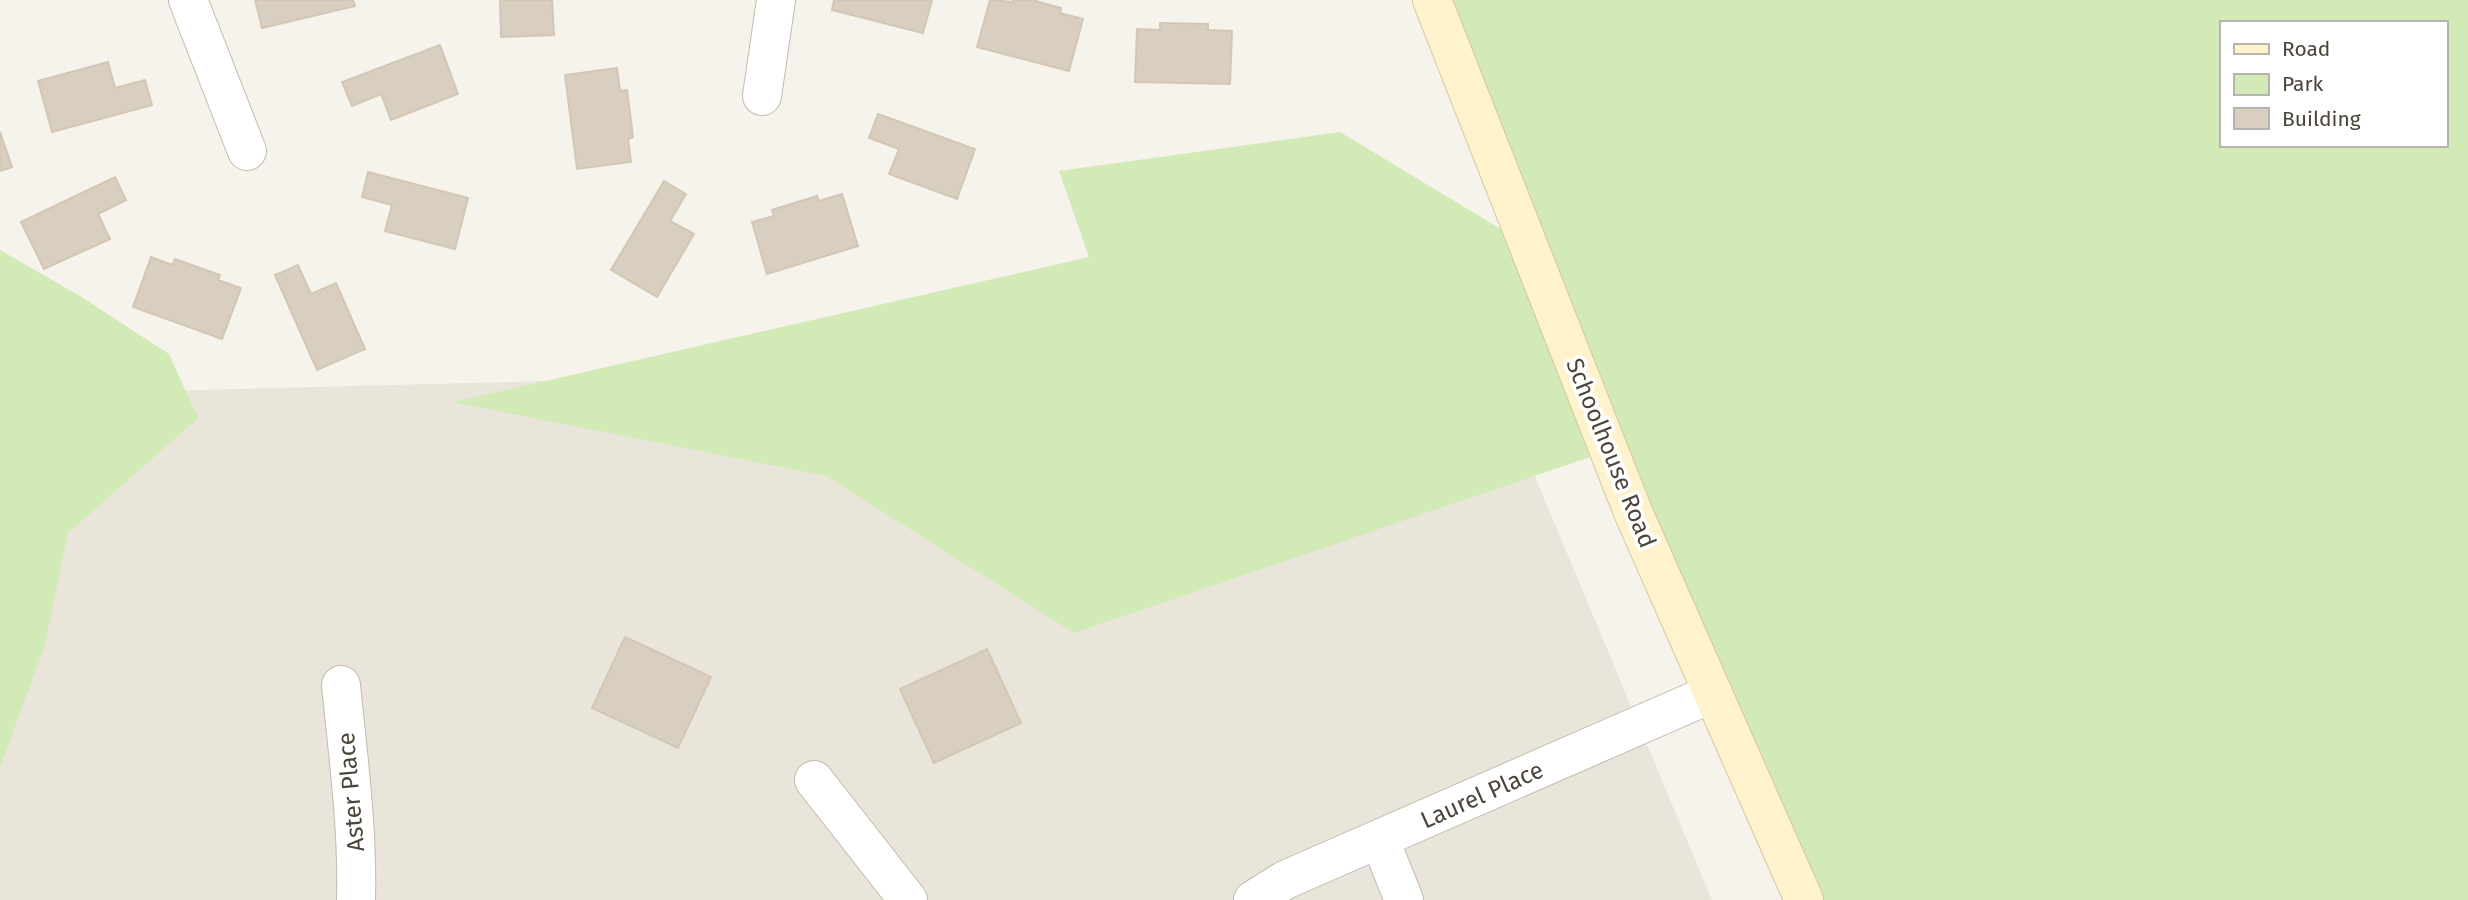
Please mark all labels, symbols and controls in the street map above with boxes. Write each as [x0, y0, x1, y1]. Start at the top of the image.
legend [2220, 21, 2447, 147]
text: Road [2282, 36, 2330, 62]
text: Park [2282, 71, 2324, 97]
text: Building [2282, 106, 2361, 132]
street label: Schoolhouse Road [1560, 354, 1662, 552]
street label: Aster Place [332, 731, 370, 853]
street label: Laurel Place [1416, 755, 1548, 835]

